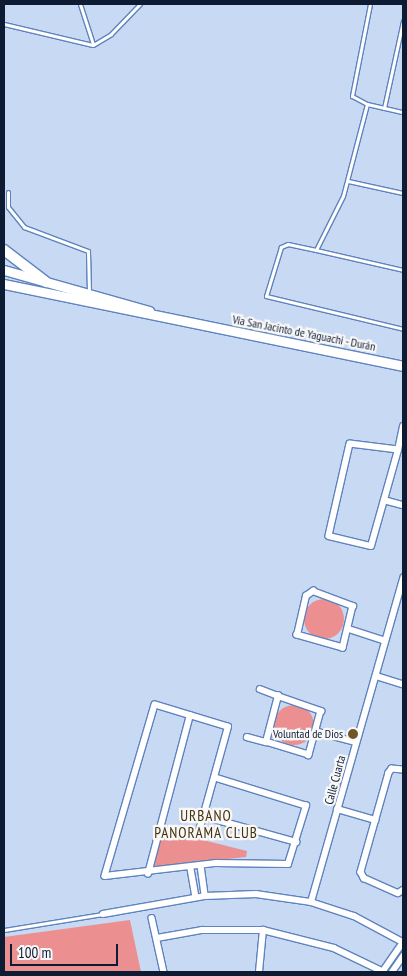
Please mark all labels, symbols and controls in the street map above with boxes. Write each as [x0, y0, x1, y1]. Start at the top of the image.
street label: Vía San Jacinto de Yaguachi - Durán [231, 312, 377, 354]
place label: Voluntad de Dios [273, 727, 343, 741]
marker: Voluntad de Dios [347, 728, 359, 740]
street label: Calle Cuarta [322, 754, 348, 806]
district label: URBANO PANORAMA CLUB [152, 806, 260, 841]
scale bar [12, 934, 120, 966]
text: 100 m [18, 943, 51, 962]

